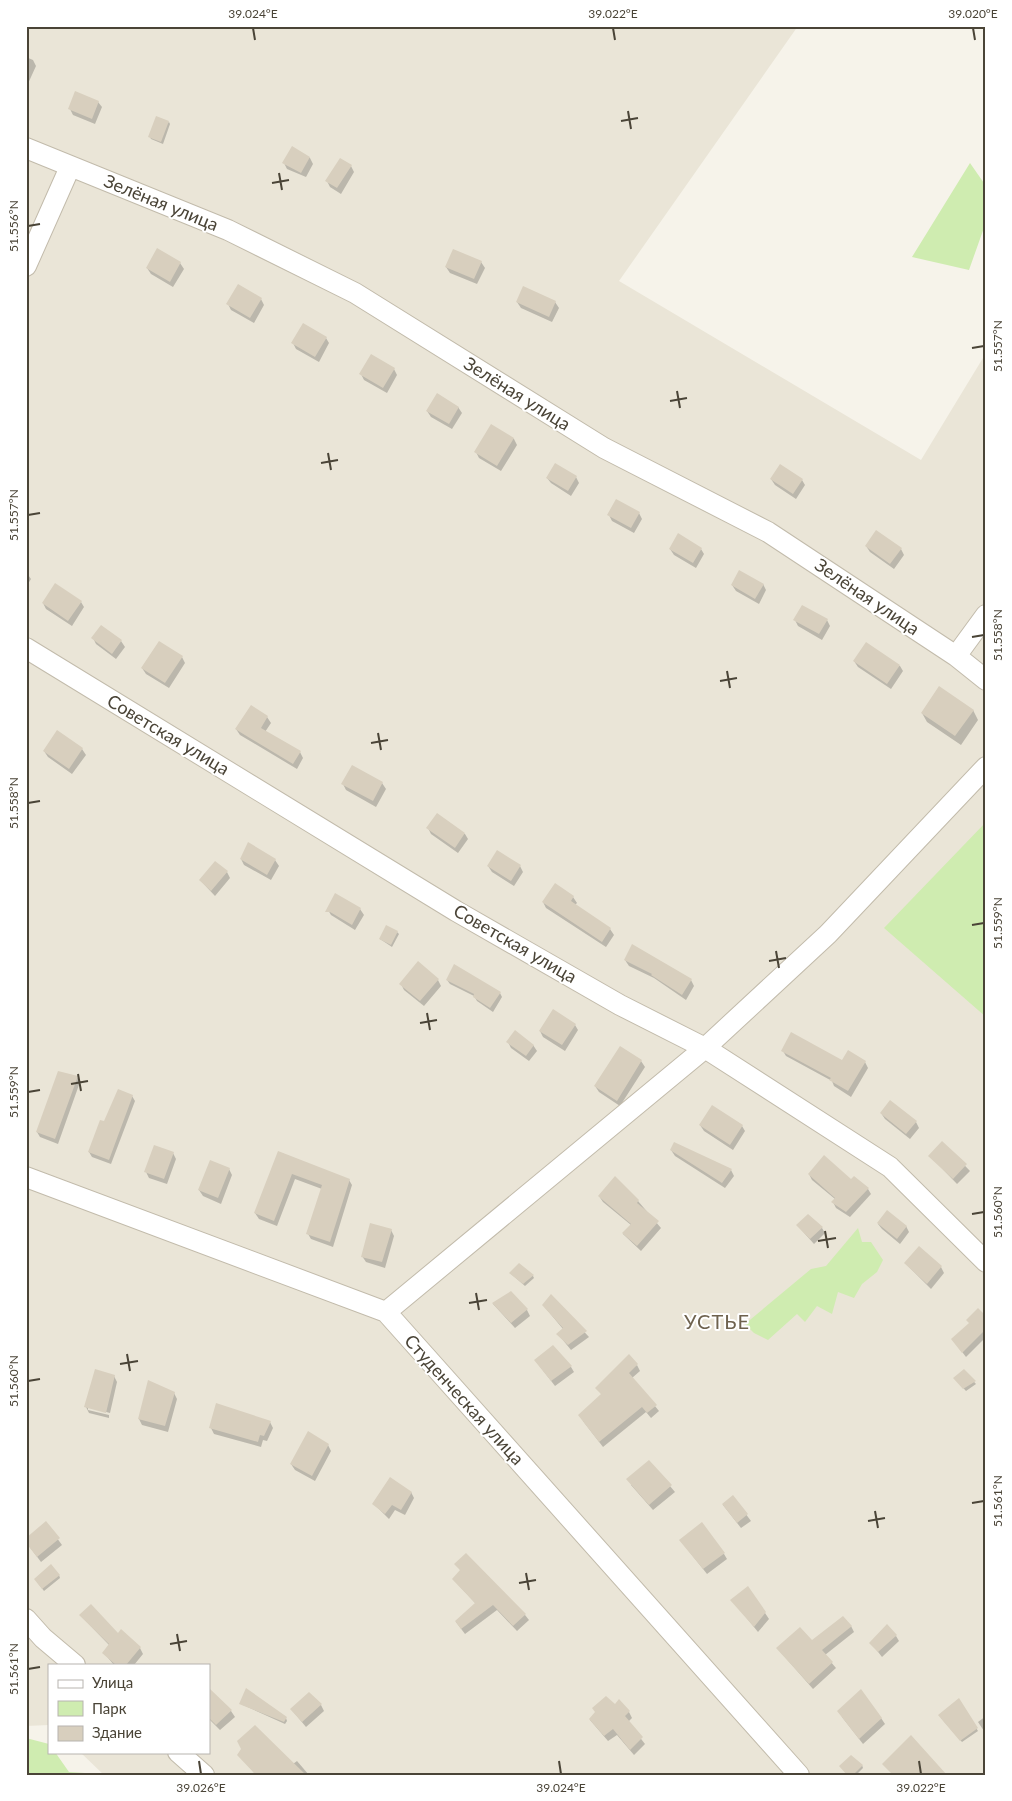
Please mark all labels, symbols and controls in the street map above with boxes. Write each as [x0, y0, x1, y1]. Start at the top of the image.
text: 39.024°E [228, 6, 278, 21]
text: 39.022°E [588, 6, 638, 21]
text: 39.020°E [948, 6, 998, 21]
street label: Зелёная улица [101, 169, 222, 235]
text: 51.556°N [6, 200, 21, 252]
text: 51.557°N [990, 320, 1005, 372]
street label: Зелёная улица [460, 352, 575, 435]
text: 51.557°N [6, 489, 21, 541]
street label: Зелёная улица [811, 553, 924, 639]
text: 51.558°N [990, 609, 1005, 661]
street label: Советская улица [103, 689, 234, 779]
text: 51.558°N [6, 777, 21, 829]
text: 51.559°N [990, 897, 1005, 949]
street label: Советская улица [450, 899, 581, 987]
text: 51.559°N [6, 1066, 21, 1118]
text: 51.560°N [990, 1186, 1005, 1238]
district label: УСТЬЕ [684, 1309, 750, 1333]
street label: Студенческая улица [400, 1330, 529, 1469]
text: 51.560°N [6, 1355, 21, 1407]
text: 51.561°N [990, 1475, 1005, 1527]
text: 51.561°N [6, 1643, 21, 1695]
legend [48, 1664, 210, 1754]
text: Улица [92, 1673, 133, 1691]
text: Парк [92, 1699, 127, 1717]
text: Здание [92, 1723, 142, 1741]
text: 39.026°E [176, 1780, 226, 1795]
text: 39.024°E [536, 1780, 586, 1795]
text: 39.022°E [896, 1780, 946, 1795]

